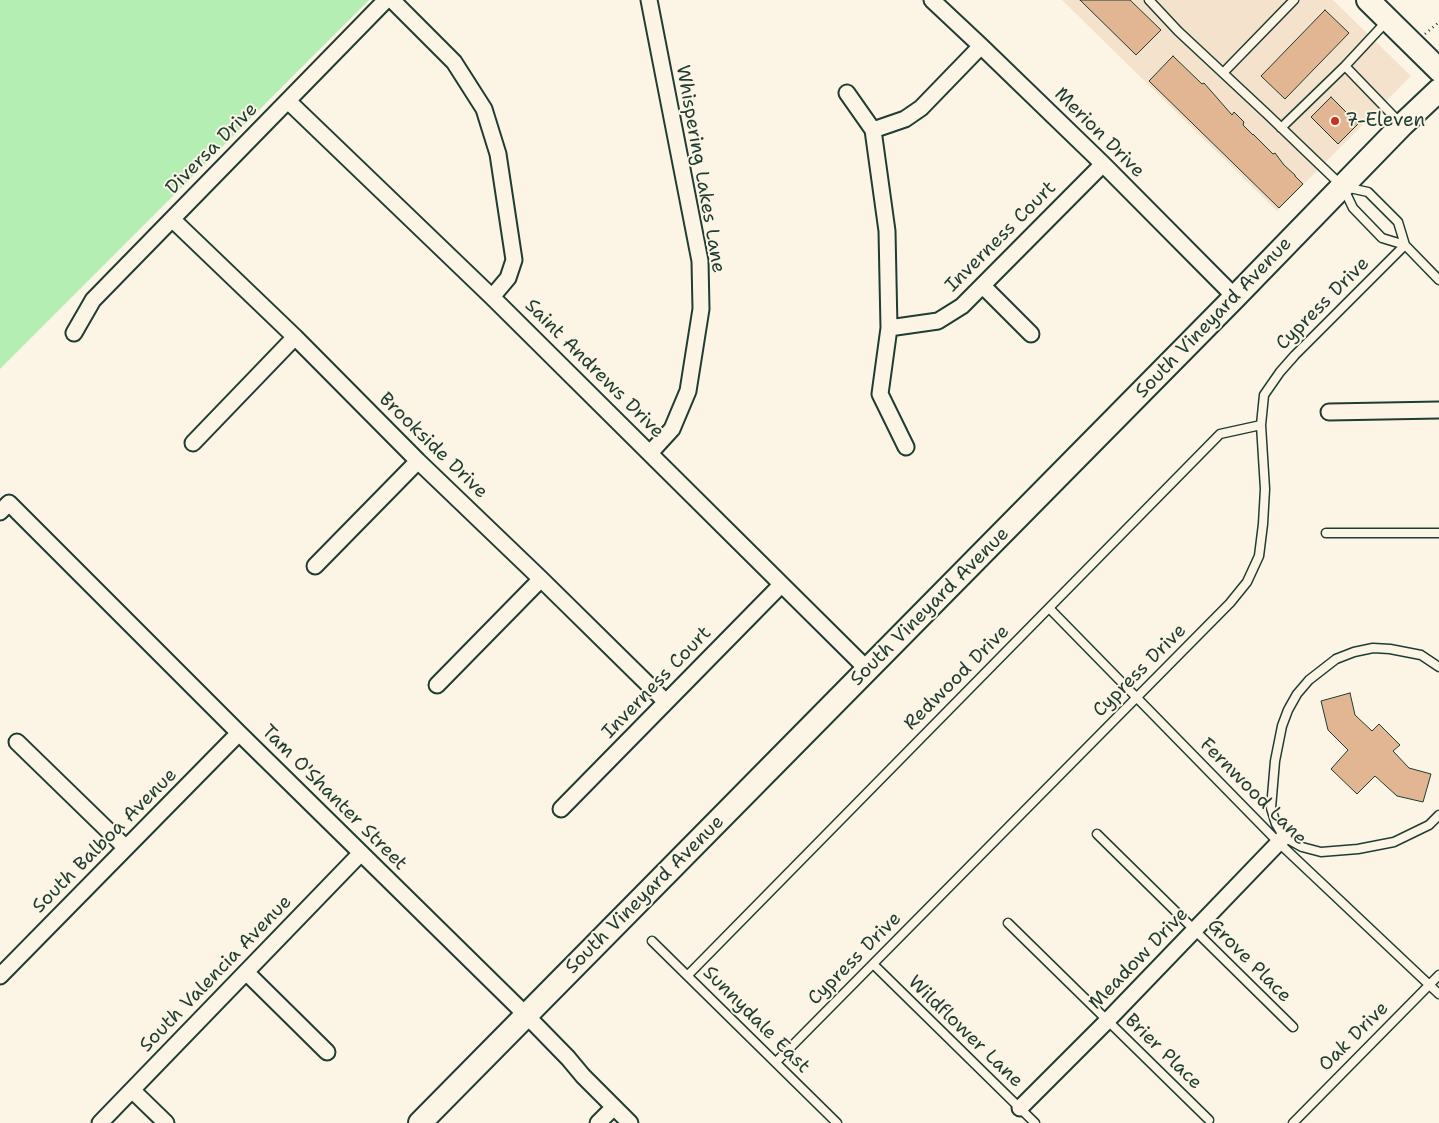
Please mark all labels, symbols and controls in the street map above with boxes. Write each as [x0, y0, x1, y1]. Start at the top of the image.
street label: Whispering Lakes Lane [670, 63, 730, 275]
street label: Merion Drive [1049, 83, 1149, 183]
street label: Diversa Drive [161, 98, 263, 200]
place label: 7-Eleven [1345, 110, 1425, 132]
marker: 7-Eleven [1329, 115, 1341, 127]
street label: Inverness Court [941, 177, 1061, 297]
street label: South Vineyard Avenue [1131, 233, 1297, 403]
street label: Cypress Drive [1272, 253, 1374, 355]
street label: Saint Andrews Drive [520, 295, 668, 443]
street label: Brookside Drive [374, 388, 492, 504]
street label: South Vineyard Avenue [846, 523, 1014, 691]
street label: Cypress Drive [1089, 620, 1191, 722]
street label: Redwood Drive [900, 621, 1014, 735]
street label: Inverness Court [598, 622, 716, 744]
street label: Tam O'Shanter Street [256, 720, 412, 876]
street label: Fernwood Lane [1195, 734, 1311, 850]
street label: South Balboa Avenue [28, 764, 182, 918]
street label: South Vineyard Avenue [561, 811, 729, 979]
street label: South Valencia Avenue [135, 891, 297, 1057]
street label: Meadow Drive [1085, 903, 1193, 1015]
street label: Cypress Drive [804, 908, 906, 1010]
street label: Grove Place [1202, 914, 1296, 1008]
street label: Sunnydale East [698, 962, 814, 1078]
street label: Wildflower Lane [903, 971, 1027, 1093]
street label: Oak Drive [1314, 997, 1394, 1077]
street label: Brier Place [1120, 1009, 1206, 1095]

